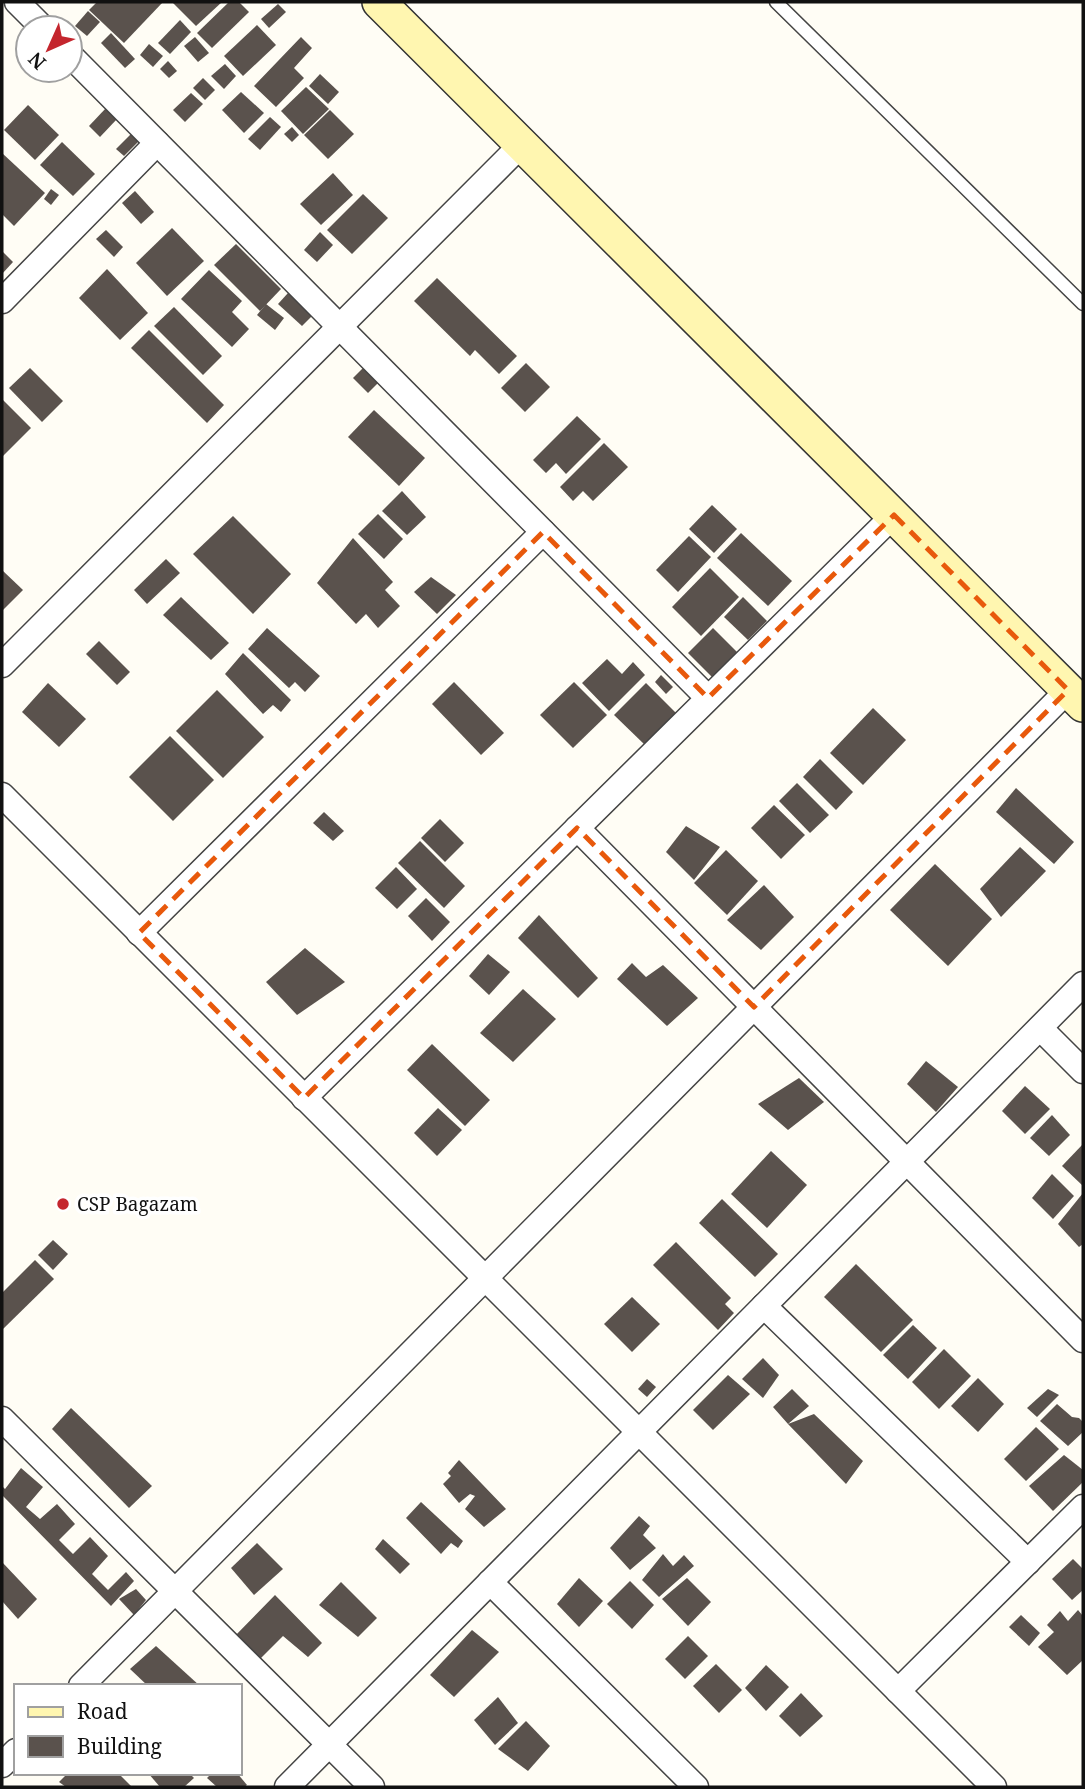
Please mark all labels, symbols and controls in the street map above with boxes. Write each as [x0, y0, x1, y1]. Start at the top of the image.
north arrow [14, 14, 84, 84]
text: N [22, 47, 51, 76]
place label: CSP Bagazam [77, 1191, 198, 1217]
marker: CSP Bagazam [55, 1196, 71, 1212]
legend [14, 1684, 242, 1775]
text: Road [77, 1697, 128, 1725]
text: Building [77, 1732, 162, 1760]

